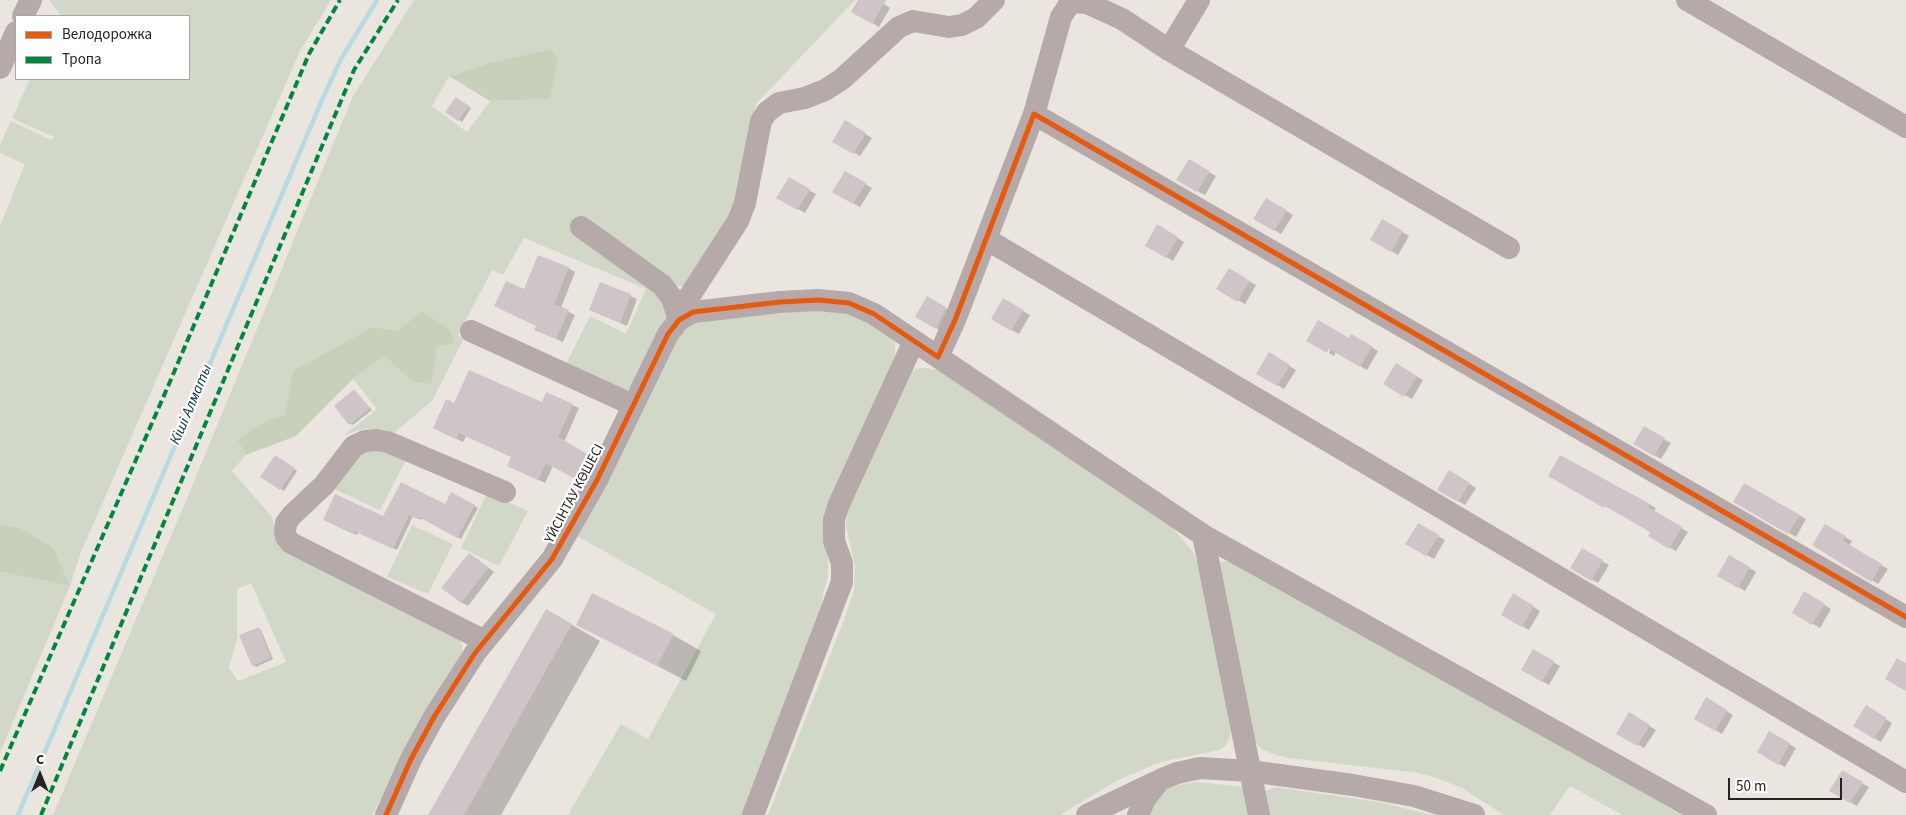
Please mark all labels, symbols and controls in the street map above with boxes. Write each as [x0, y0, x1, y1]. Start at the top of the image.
legend [15, 15, 190, 80]
text: Велодорожка [62, 24, 152, 45]
text: Тропа [62, 49, 102, 70]
water label: Кіші Алматы [167, 362, 217, 448]
street label: ҮЙСІНТАУ КӨШЕСІ [542, 442, 608, 546]
north arrow [15, 750, 65, 800]
text: С [36, 750, 44, 770]
scale bar [1731, 768, 1845, 800]
text: 50 m [1736, 776, 1766, 797]

